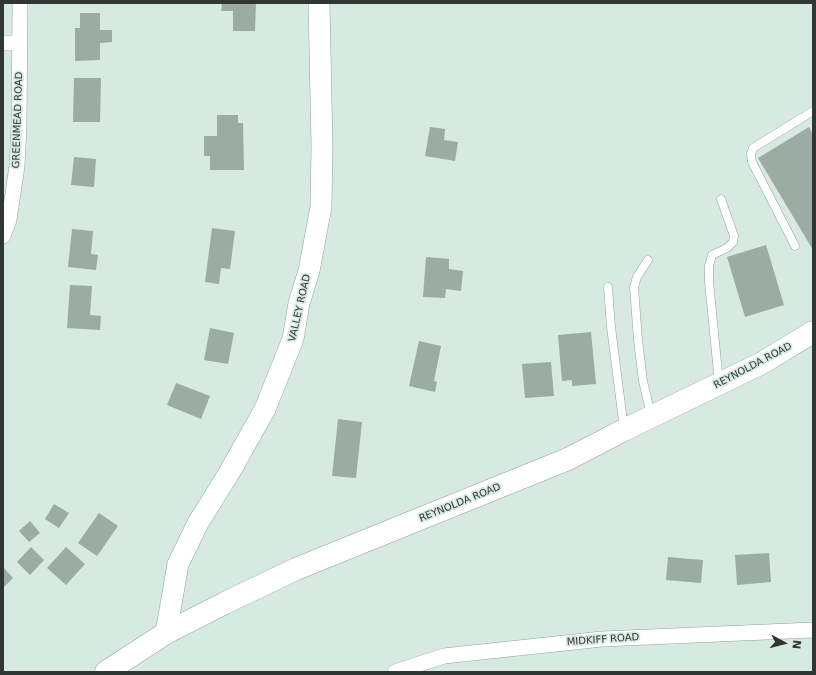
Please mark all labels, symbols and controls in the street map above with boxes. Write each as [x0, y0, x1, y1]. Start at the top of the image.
street label: GREENMEAD ROAD [10, 71, 26, 169]
street label: VALLEY ROAD [286, 273, 314, 343]
street label: REYNOLDA ROAD [712, 340, 794, 392]
street label: REYNOLDA ROAD [417, 481, 503, 525]
north arrow [764, 623, 804, 663]
street label: MIDKIFF ROAD [566, 631, 640, 649]
text: N [789, 639, 803, 650]

